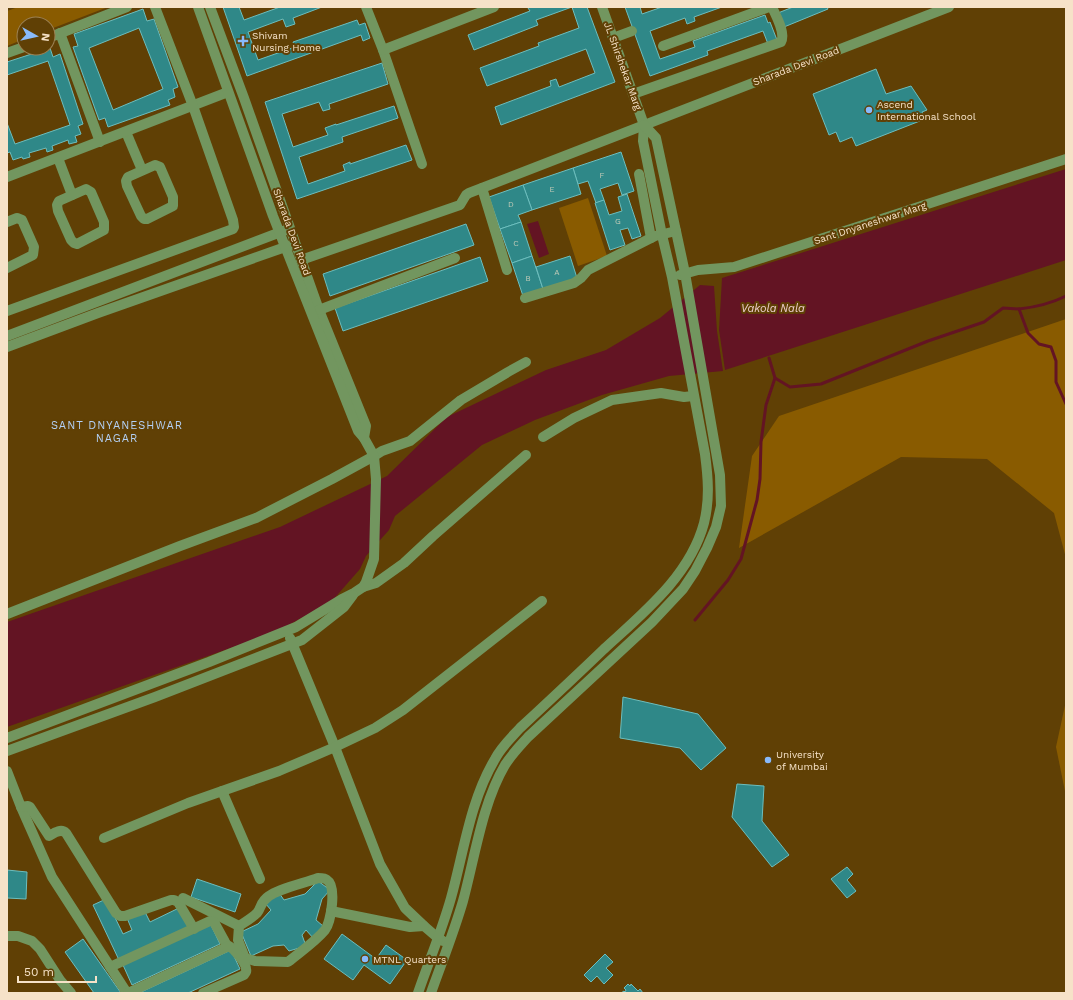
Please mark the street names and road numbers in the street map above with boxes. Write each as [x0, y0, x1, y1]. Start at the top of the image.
street label: JL Shirshekar Marg [602, 20, 644, 112]
street label: Sharada Devi Road [751, 44, 841, 88]
street label: Sharada Devi Road [271, 187, 313, 277]
street label: Sant Dnyaneshwar Marg [812, 199, 928, 246]

